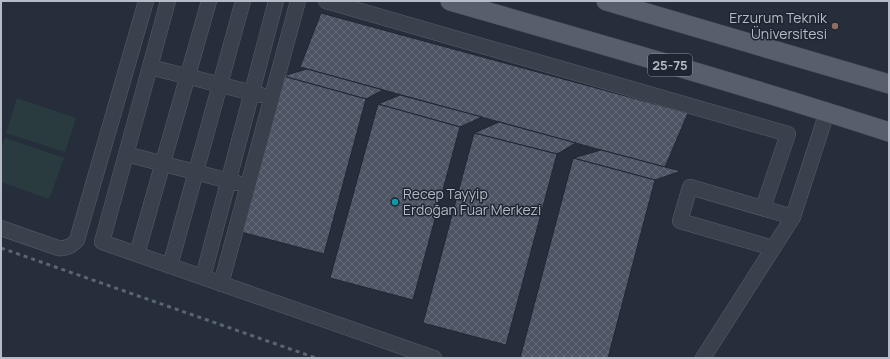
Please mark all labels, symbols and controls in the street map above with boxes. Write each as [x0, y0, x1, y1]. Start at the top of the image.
place label: Erzurum Teknik Üniversitesi [729, 8, 828, 43]
marker: Erzurum Teknik Üniversitesi [830, 21, 840, 31]
road number: 25-75 [648, 54, 692, 76]
place label: Recep Tayyip Erdoğan Fuar Merkezi [403, 184, 541, 219]
marker: Recep Tayyip Erdoğan Fuar Merkezi [390, 197, 400, 207]

